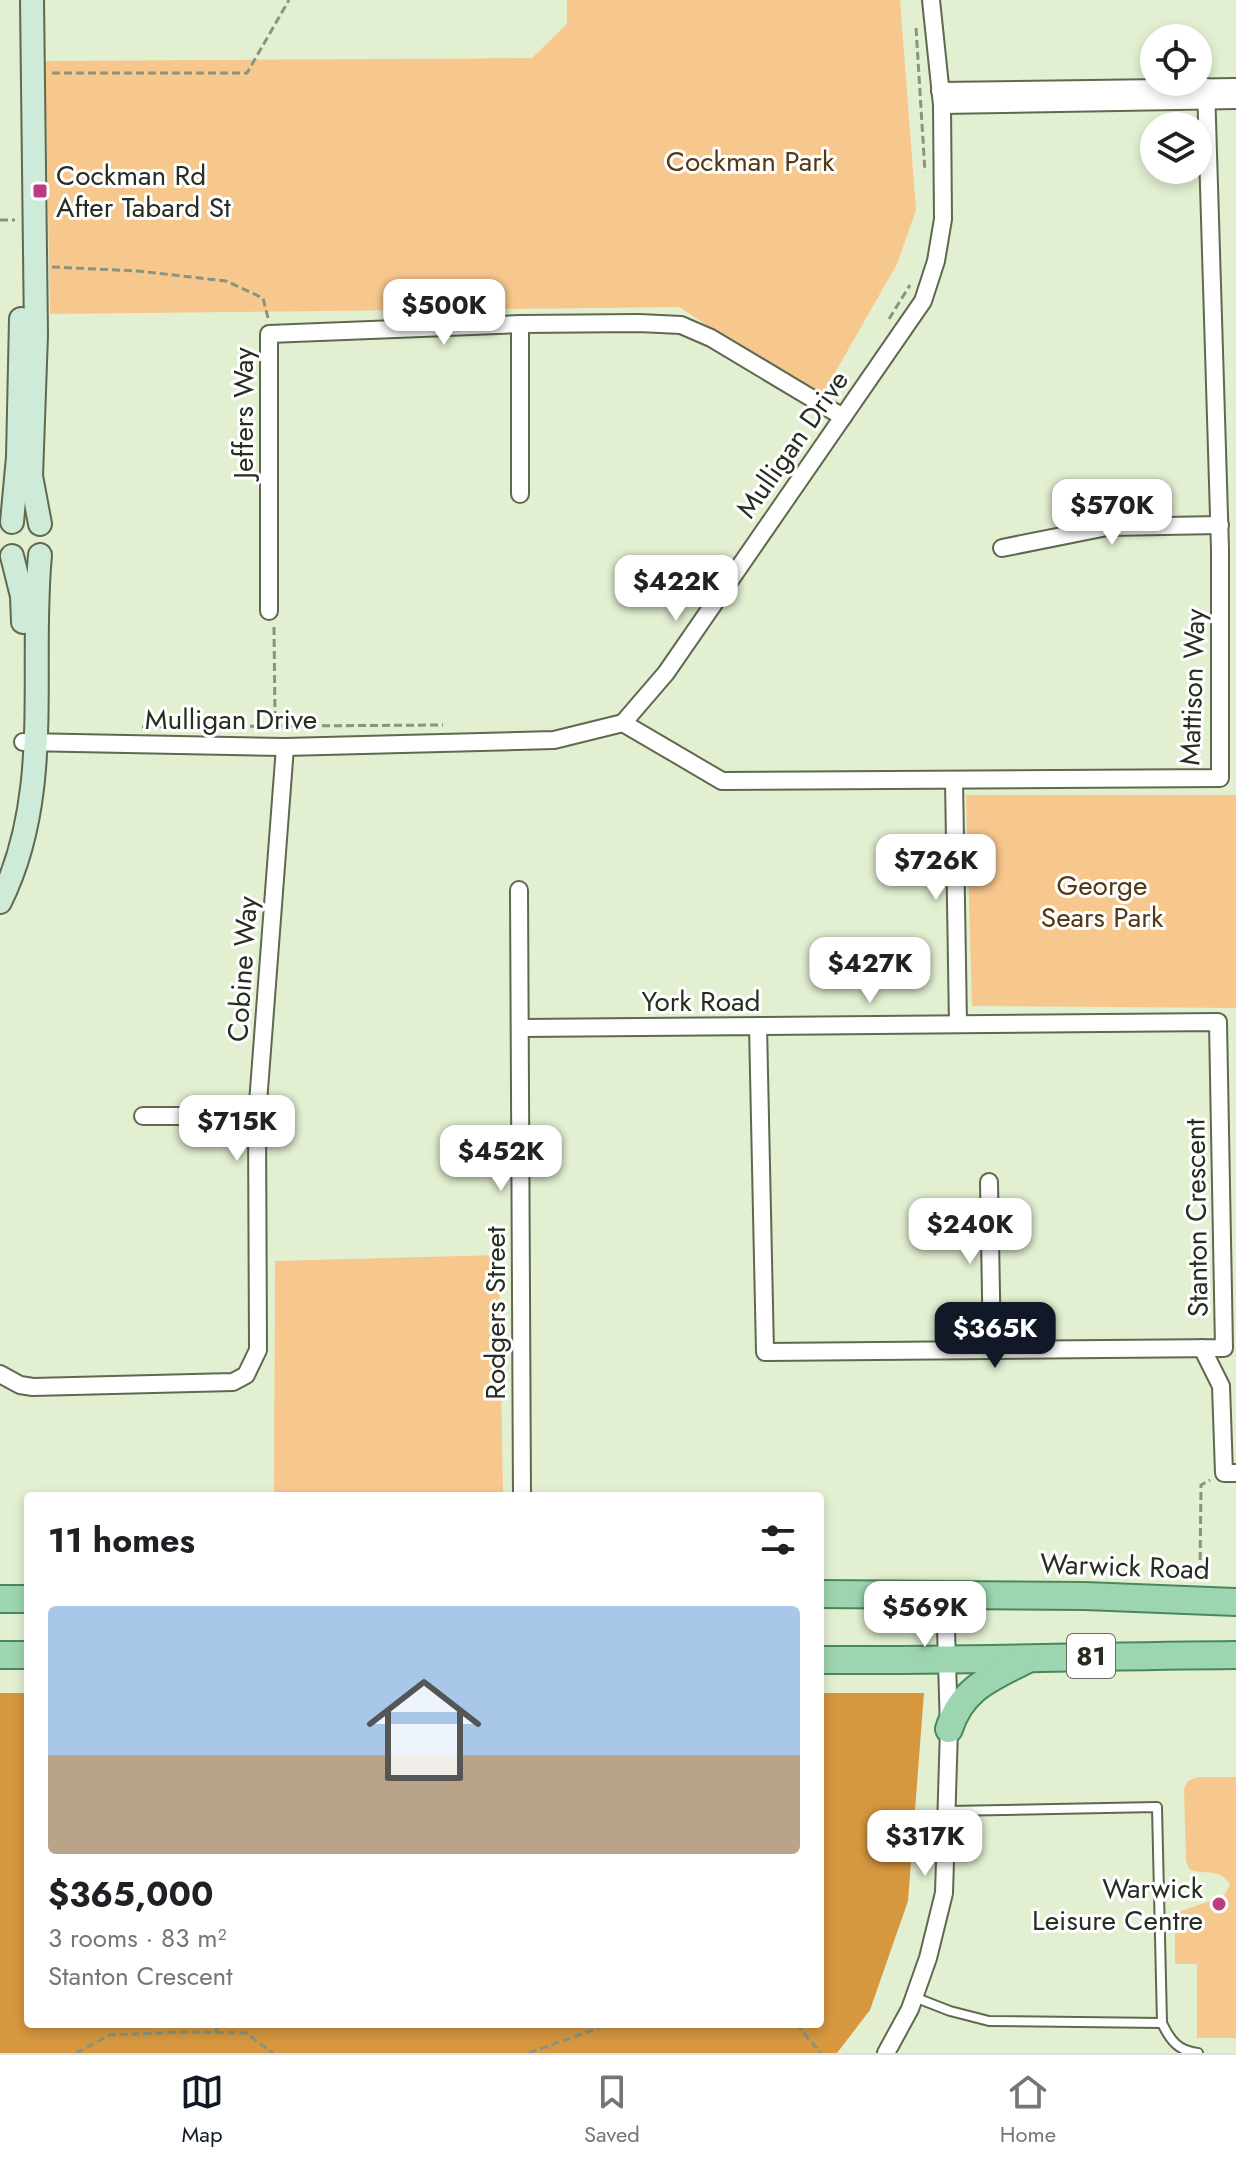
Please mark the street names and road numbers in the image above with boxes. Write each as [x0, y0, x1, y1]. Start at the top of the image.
street label: Jeffers Way [223, 347, 264, 483]
street label: Mulligan Drive [726, 362, 859, 527]
street label: Mattison Way [1169, 607, 1216, 766]
street label: Mulligan Drive [145, 699, 317, 740]
street label: Cobine Way [217, 894, 268, 1043]
street label: York Road [642, 981, 760, 1022]
street label: Stanton Crescent [1174, 1118, 1219, 1318]
street label: Rodgers Street [475, 1226, 516, 1400]
street label: Warwick Road [1039, 1543, 1210, 1590]
road number: 81 [1067, 1634, 1115, 1678]

